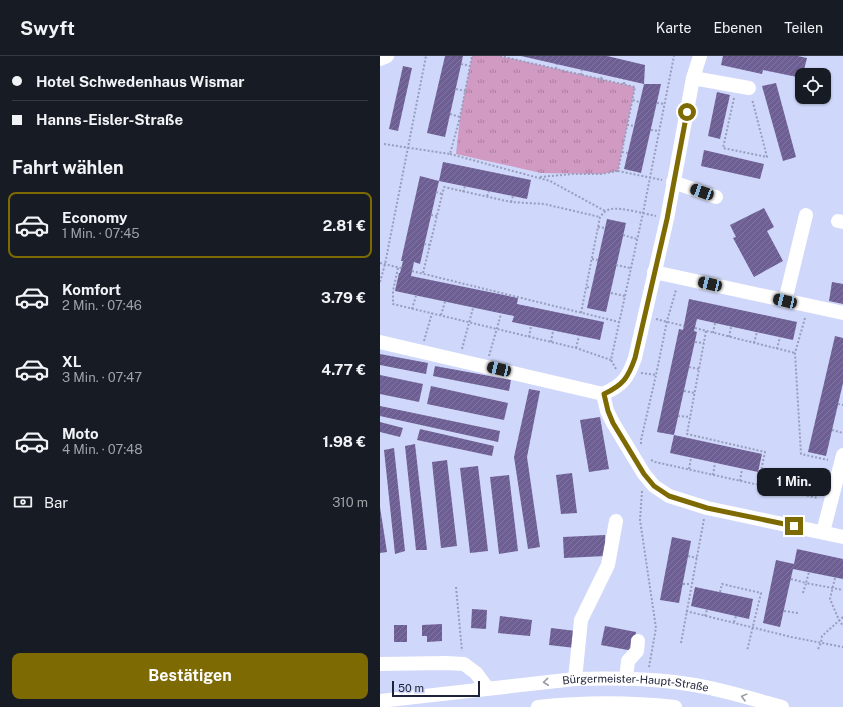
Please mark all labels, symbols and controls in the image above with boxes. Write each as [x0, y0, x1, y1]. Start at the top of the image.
text: Swyft [20, 17, 75, 39]
text: Karte [656, 20, 691, 36]
text: Ebenen [713, 20, 762, 36]
text: Teilen [784, 20, 823, 36]
map controls [795, 68, 831, 104]
button: locate [795, 68, 831, 104]
text: Hotel Schwedenhaus Wismar [36, 73, 244, 90]
route start [678, 103, 696, 121]
text: Hanns-Eisler-Straße [36, 111, 183, 128]
text: Fahrt wählen [12, 157, 124, 178]
car [689, 182, 715, 202]
icon: car [14, 207, 50, 243]
text: Economy [62, 209, 127, 226]
text: 2.81 € [323, 217, 366, 234]
text: 1 Min. · 07:45 [62, 226, 140, 241]
car [697, 275, 723, 293]
icon: car [14, 279, 50, 315]
text: Komfort [62, 281, 121, 298]
text: 3.79 € [321, 289, 366, 306]
car [772, 292, 798, 310]
text: 2 Min. · 07:46 [62, 298, 142, 313]
icon: car [14, 351, 50, 387]
text: XL [62, 353, 81, 370]
car [486, 360, 512, 378]
text: 4.77 € [321, 361, 366, 378]
text: 3 Min. · 07:47 [62, 370, 142, 385]
icon: car [14, 423, 50, 459]
text: Moto [62, 425, 99, 442]
text: 1.98 € [322, 433, 366, 450]
text: 4 Min. · 07:48 [62, 442, 143, 457]
callout: 1 Min. [757, 468, 831, 496]
text: 1 Min. [776, 474, 812, 489]
icon: cash [12, 491, 34, 513]
text: Bar [44, 494, 68, 511]
text: 310 m [332, 495, 368, 510]
route end [785, 517, 803, 535]
button: Bestätigen [12, 653, 368, 699]
street label: Bürgermeister-Haupt-Straße [562, 672, 710, 694]
one-way arrow [543, 677, 549, 686]
scale bar [392, 679, 480, 698]
text: 50 m [398, 682, 424, 694]
one-way arrow [741, 693, 748, 702]

